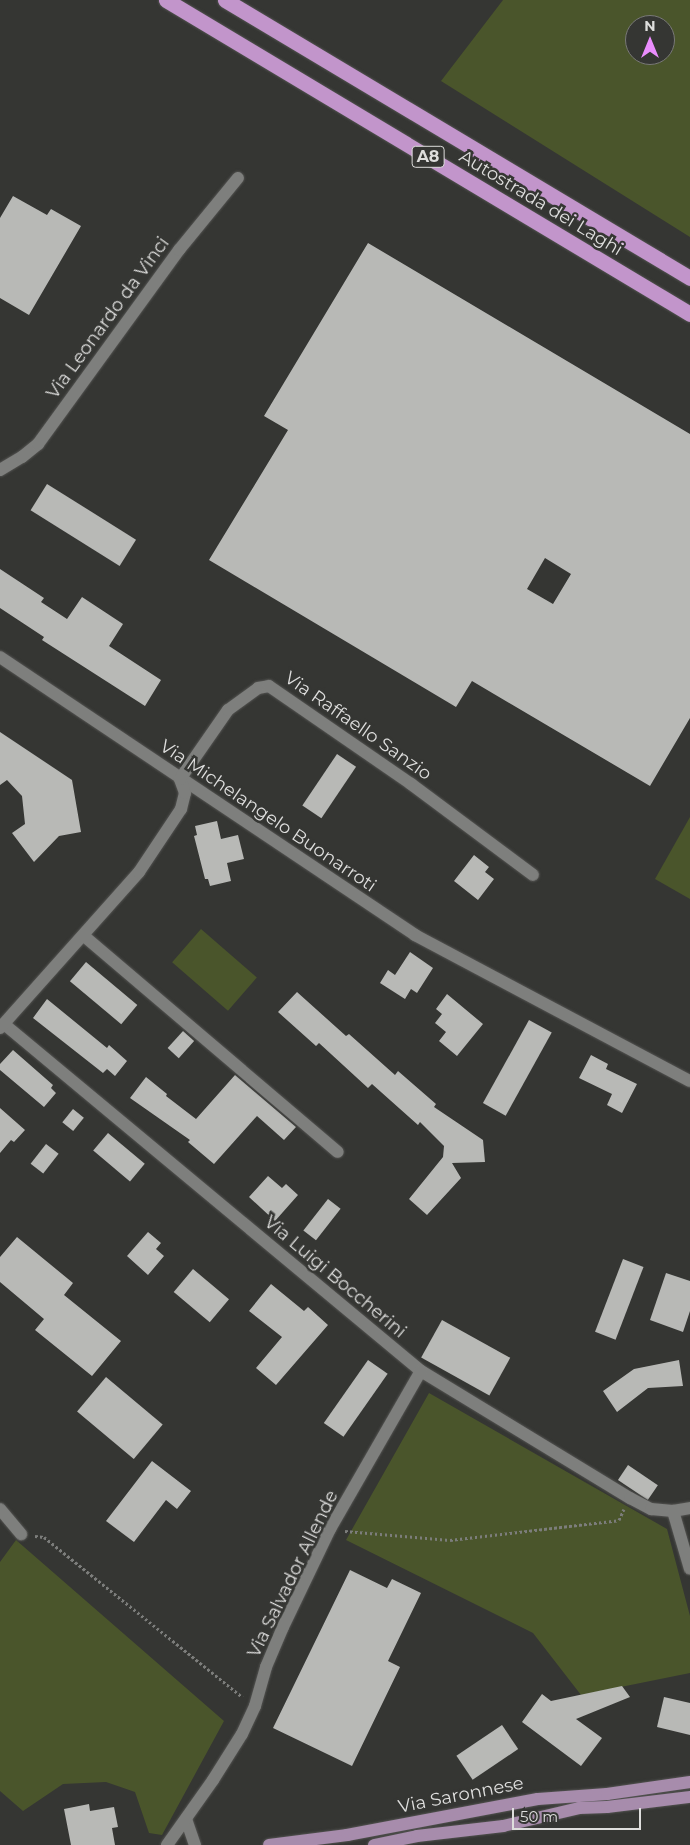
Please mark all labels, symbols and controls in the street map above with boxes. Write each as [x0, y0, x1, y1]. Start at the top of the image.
north arrow [625, 15, 675, 65]
text: N [644, 17, 656, 35]
road number: A8 [410, 144, 446, 170]
street label: Autostrada dei Laghi [455, 146, 627, 260]
street label: Via Leonardo da Vinci [42, 233, 174, 403]
street label: Via Raffaello Sanzio [280, 667, 436, 785]
street label: Via Michelangelo Buonarroti [156, 735, 380, 897]
street label: Via Luigi Boccherini [260, 1211, 410, 1343]
street label: Via Salvador Allende [243, 1487, 343, 1661]
street label: Via Saronnese [396, 1772, 526, 1818]
scale bar [515, 1798, 644, 1830]
text: 50 m [520, 1807, 558, 1826]

